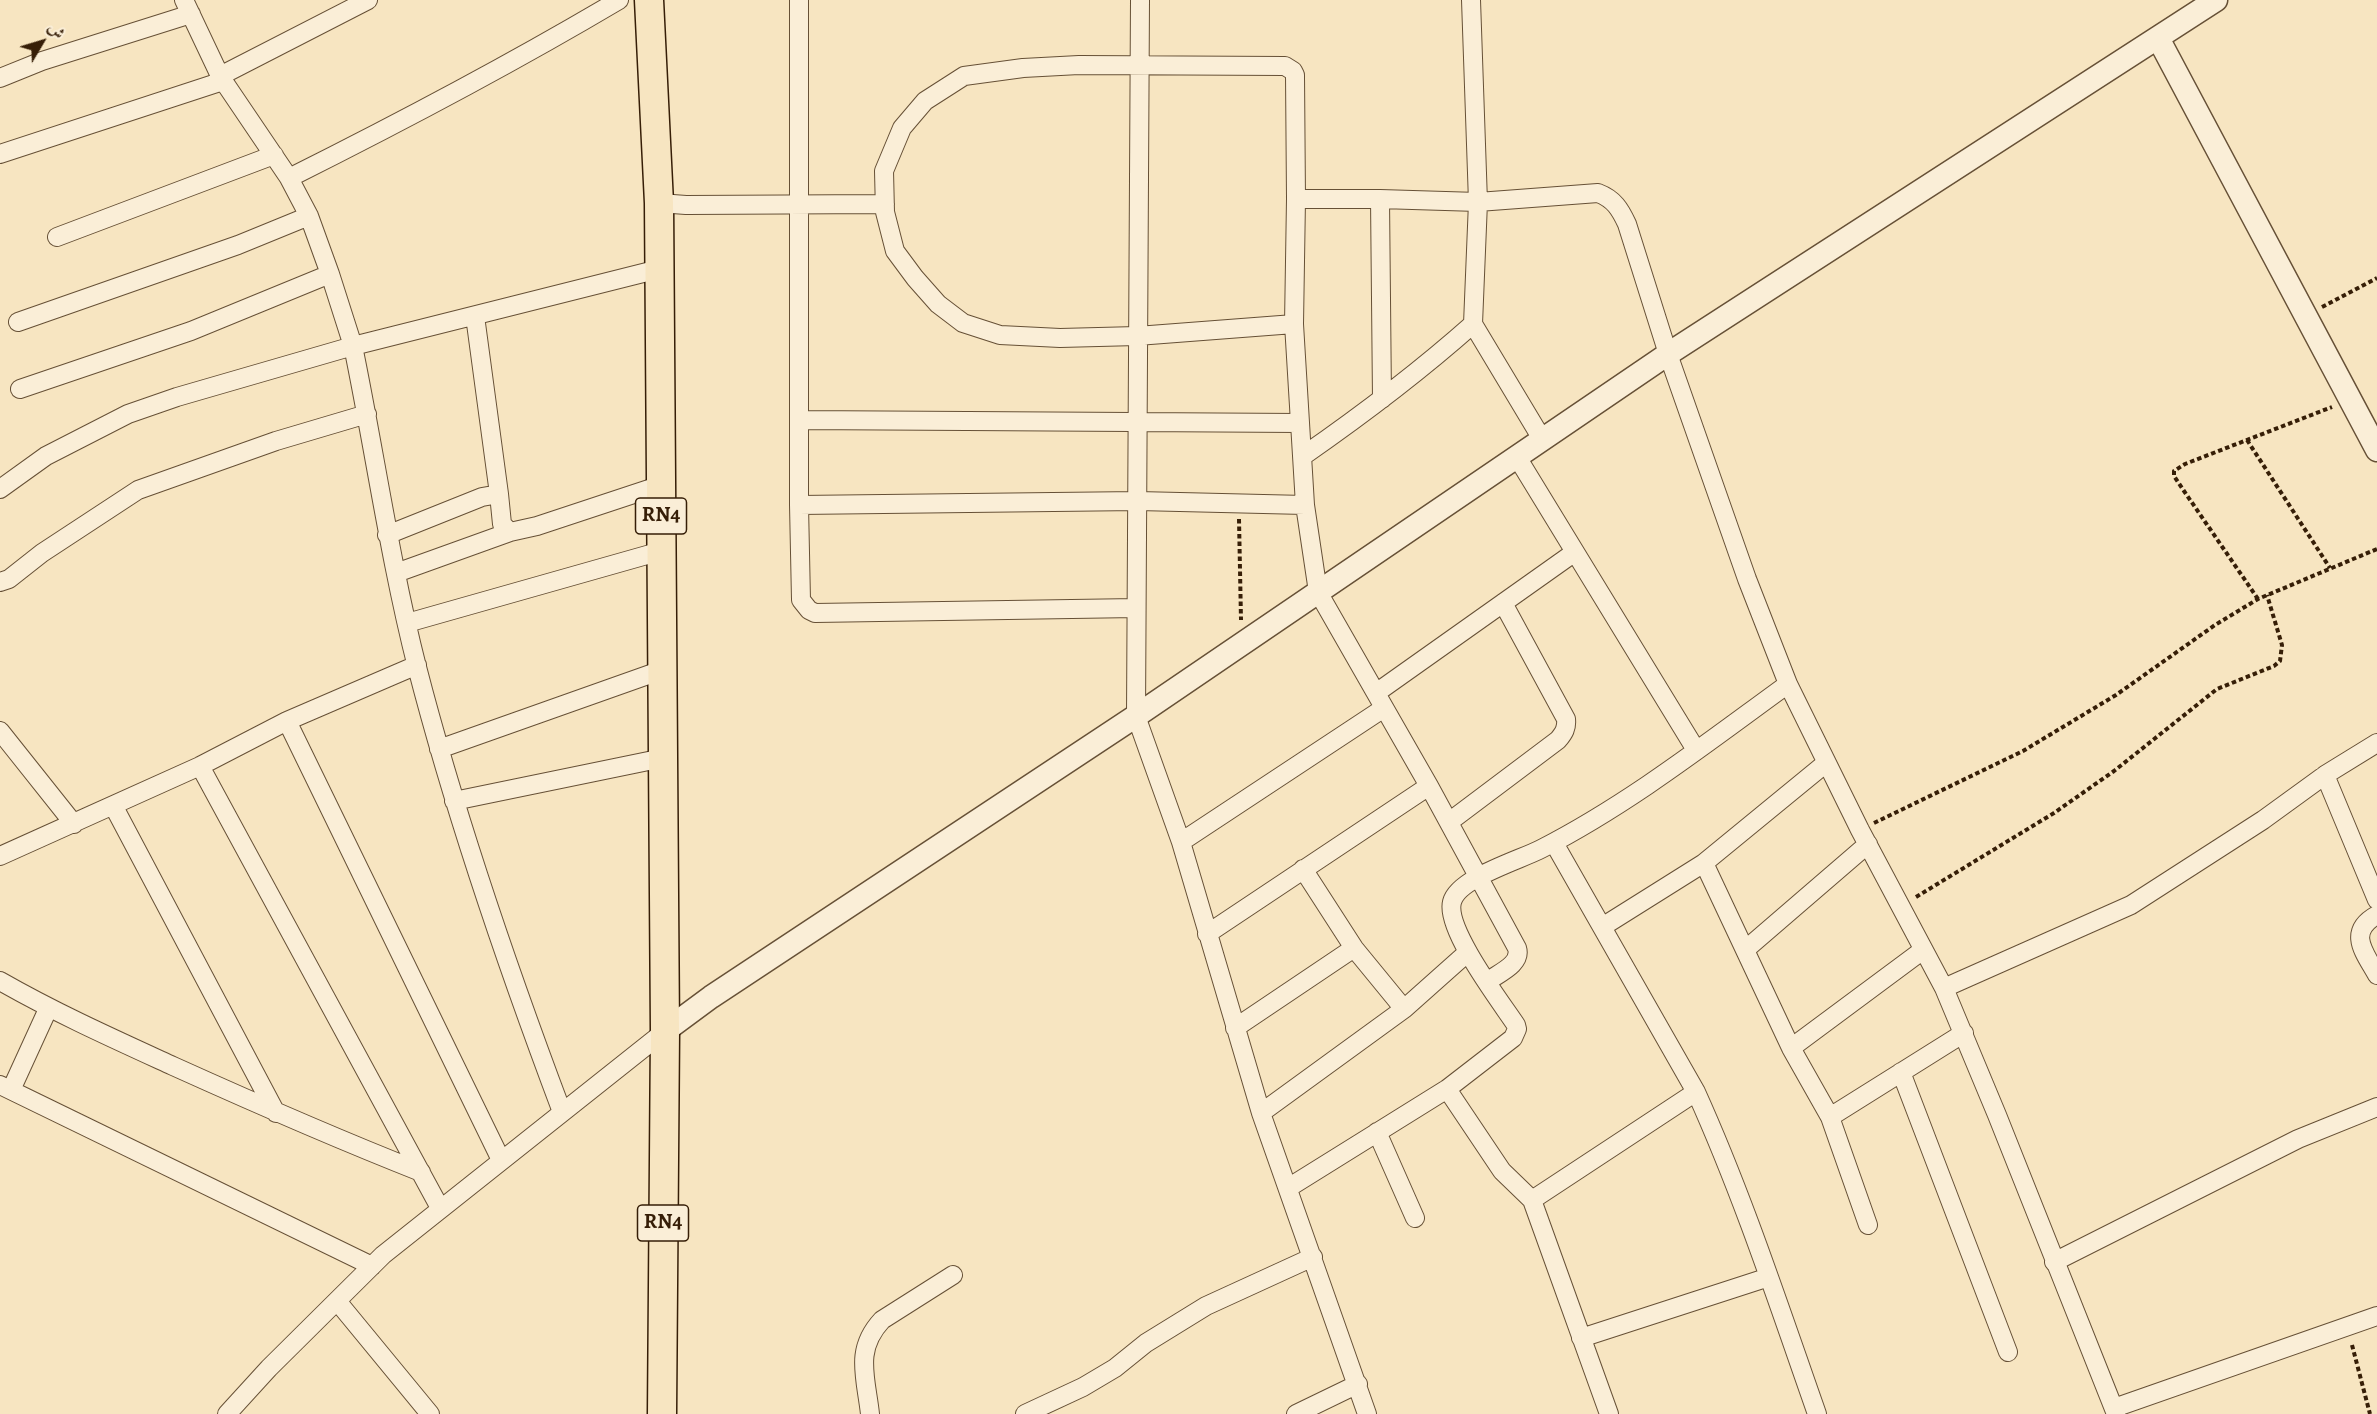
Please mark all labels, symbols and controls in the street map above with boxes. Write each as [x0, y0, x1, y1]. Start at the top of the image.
north arrow [12, 12, 72, 72]
text: ش [43, 18, 70, 44]
road number: RN4 [636, 498, 686, 534]
road number: RN4 [638, 1205, 688, 1241]

